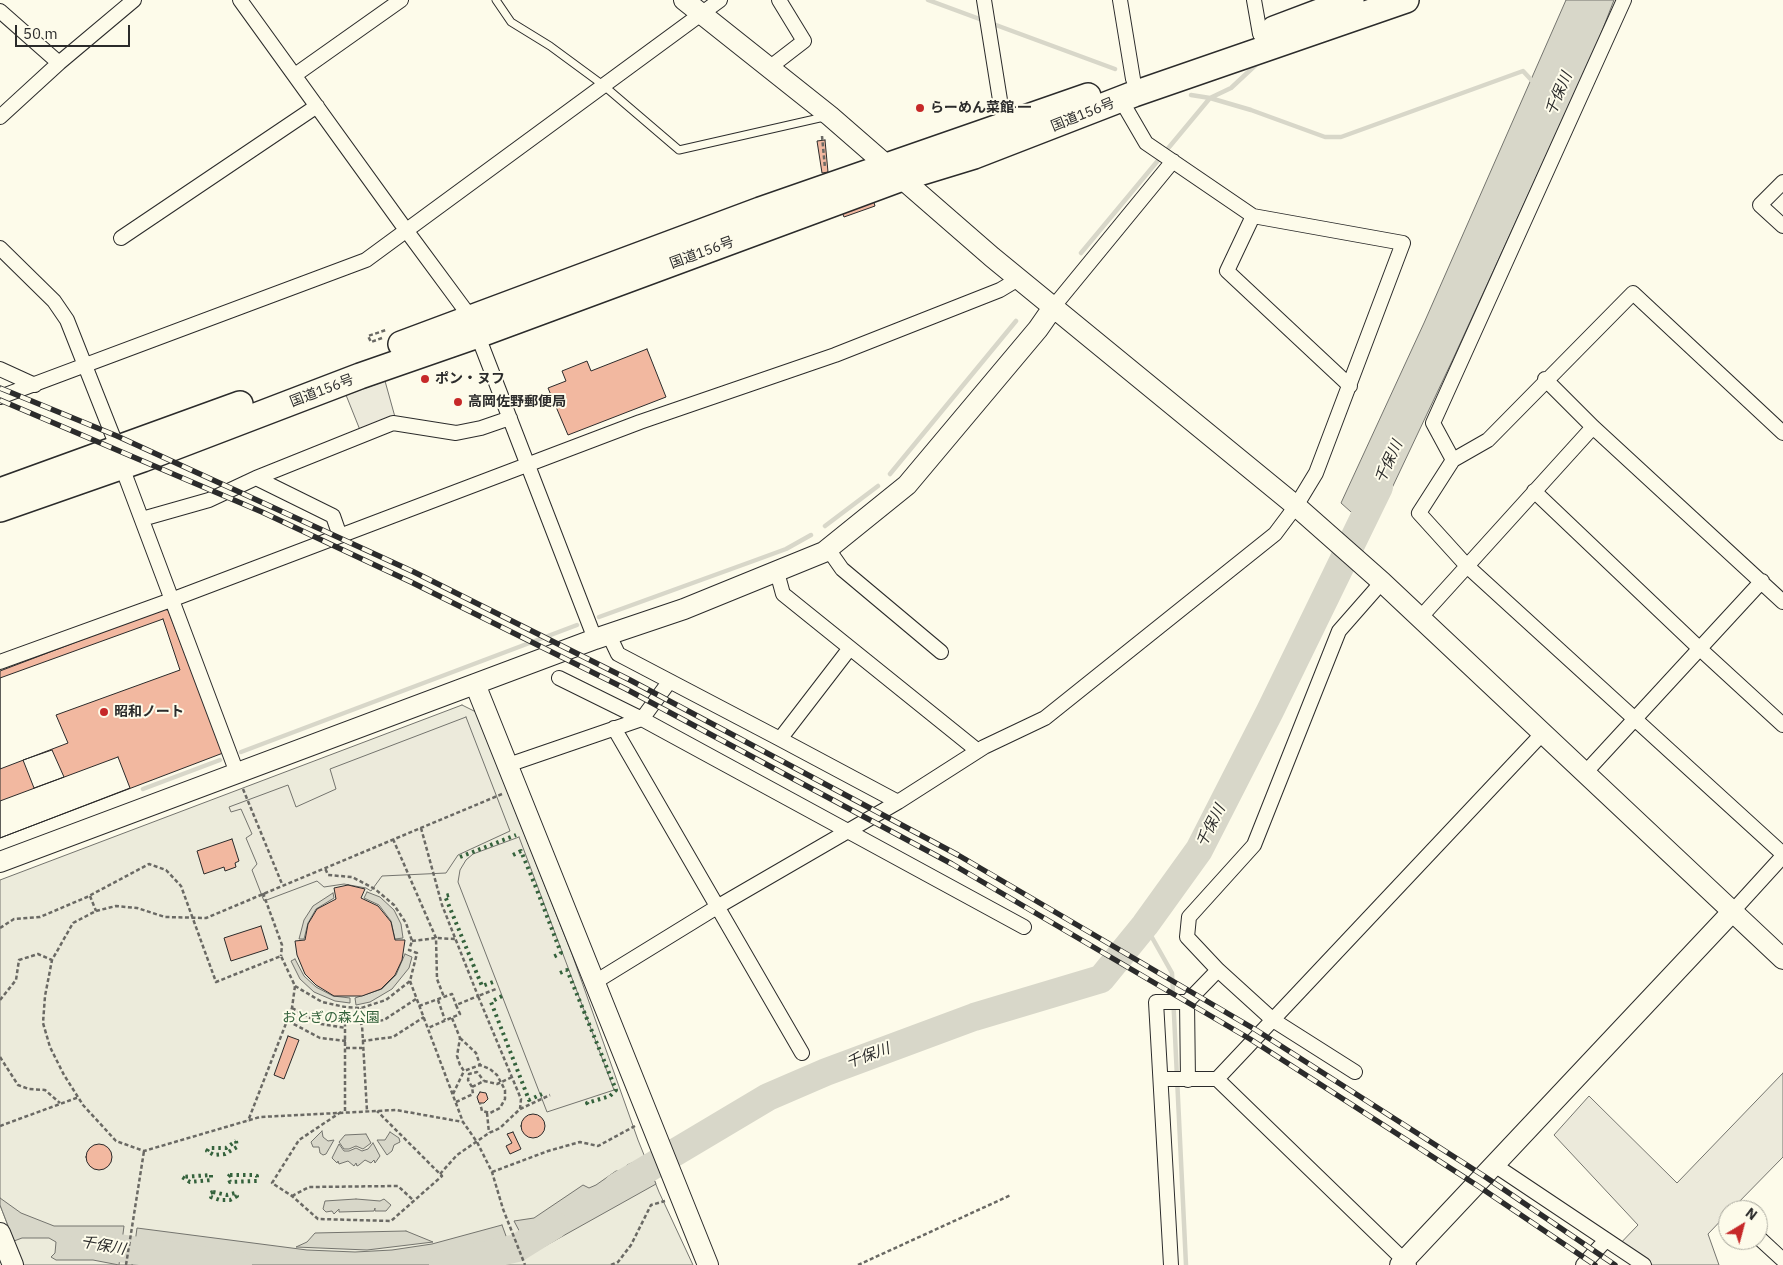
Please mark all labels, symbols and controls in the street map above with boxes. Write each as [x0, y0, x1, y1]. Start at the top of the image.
scale bar [18, 15, 132, 47]
text: 50 m [23, 24, 58, 43]
water label: 千保川 [1542, 70, 1576, 118]
street label: 国道156号 [1049, 95, 1117, 135]
place label: らーめん菜館 一 [930, 100, 1031, 116]
marker: らーめん菜館 一 [914, 102, 926, 114]
street label: 国道156号 [668, 234, 736, 272]
street label: 国道156号 [288, 371, 356, 411]
place label: ポン・ヌフ [435, 371, 505, 387]
marker: ポン・ヌフ [419, 373, 431, 385]
place label: 高岡佐野郵便局 [468, 394, 566, 410]
marker: 高岡佐野郵便局 [452, 396, 464, 408]
water label: 千保川 [1371, 438, 1407, 486]
place label: 昭和ノート [114, 704, 184, 720]
marker: 昭和ノート [98, 706, 110, 718]
water label: 千保川 [1193, 802, 1229, 850]
park label: おとぎの森公園 [282, 1010, 380, 1026]
water label: 千保川 [844, 1040, 892, 1072]
north arrow [1718, 1200, 1768, 1250]
text: N [1742, 1204, 1761, 1224]
water label: 千保川 [79, 1233, 127, 1259]

